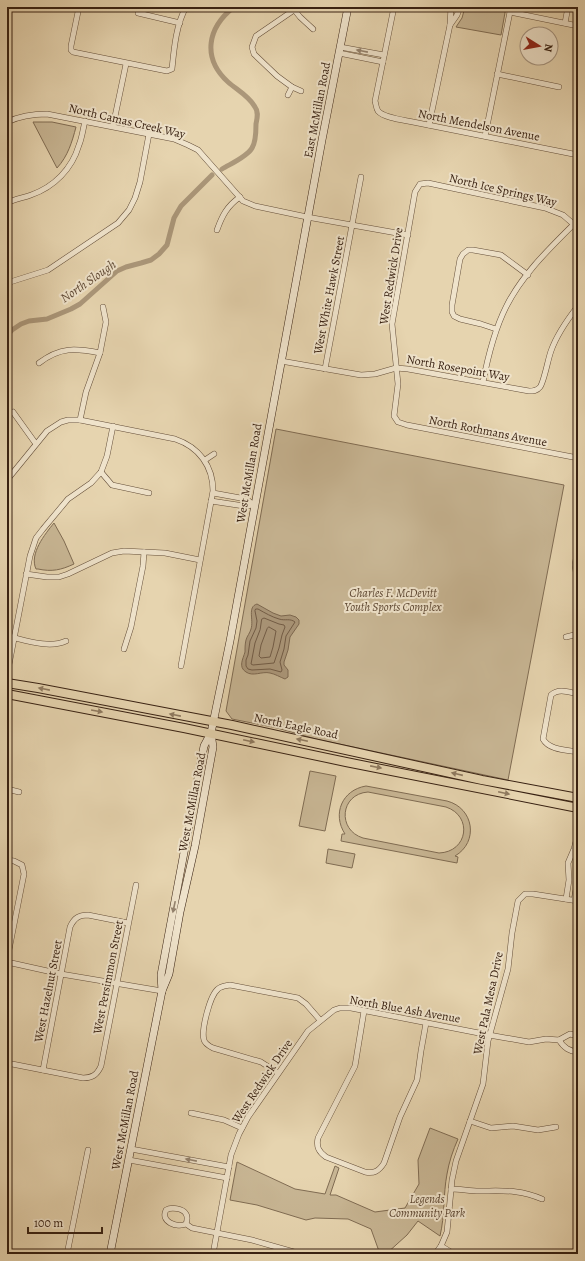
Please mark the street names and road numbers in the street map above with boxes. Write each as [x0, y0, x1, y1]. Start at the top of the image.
street label: East McMillan Road [300, 60, 334, 159]
street label: North Camas Creek Way [67, 100, 188, 142]
street label: North Mendelson Avenue [417, 105, 541, 145]
street label: North Ice Springs Way [448, 170, 559, 210]
street label: West Redwick Drive [375, 226, 407, 327]
street label: West White Hawk Street [310, 235, 348, 356]
street label: North Rosepoint Way [405, 351, 511, 385]
street label: North Rothmans Avenue [428, 412, 548, 450]
street label: West McMillan Road [232, 422, 266, 525]
street label: North Eagle Road [252, 709, 340, 743]
street label: West McMillan Road [174, 751, 210, 854]
street label: West Persimmon Street [89, 919, 127, 1036]
street label: West Hazelnut Street [30, 938, 66, 1045]
street label: West Pala Mesa Drive [469, 950, 507, 1057]
street label: North Blue Ash Avenue [348, 991, 462, 1027]
street label: West Redwick Drive [227, 1036, 296, 1127]
street label: West McMillan Road [107, 1069, 143, 1172]

